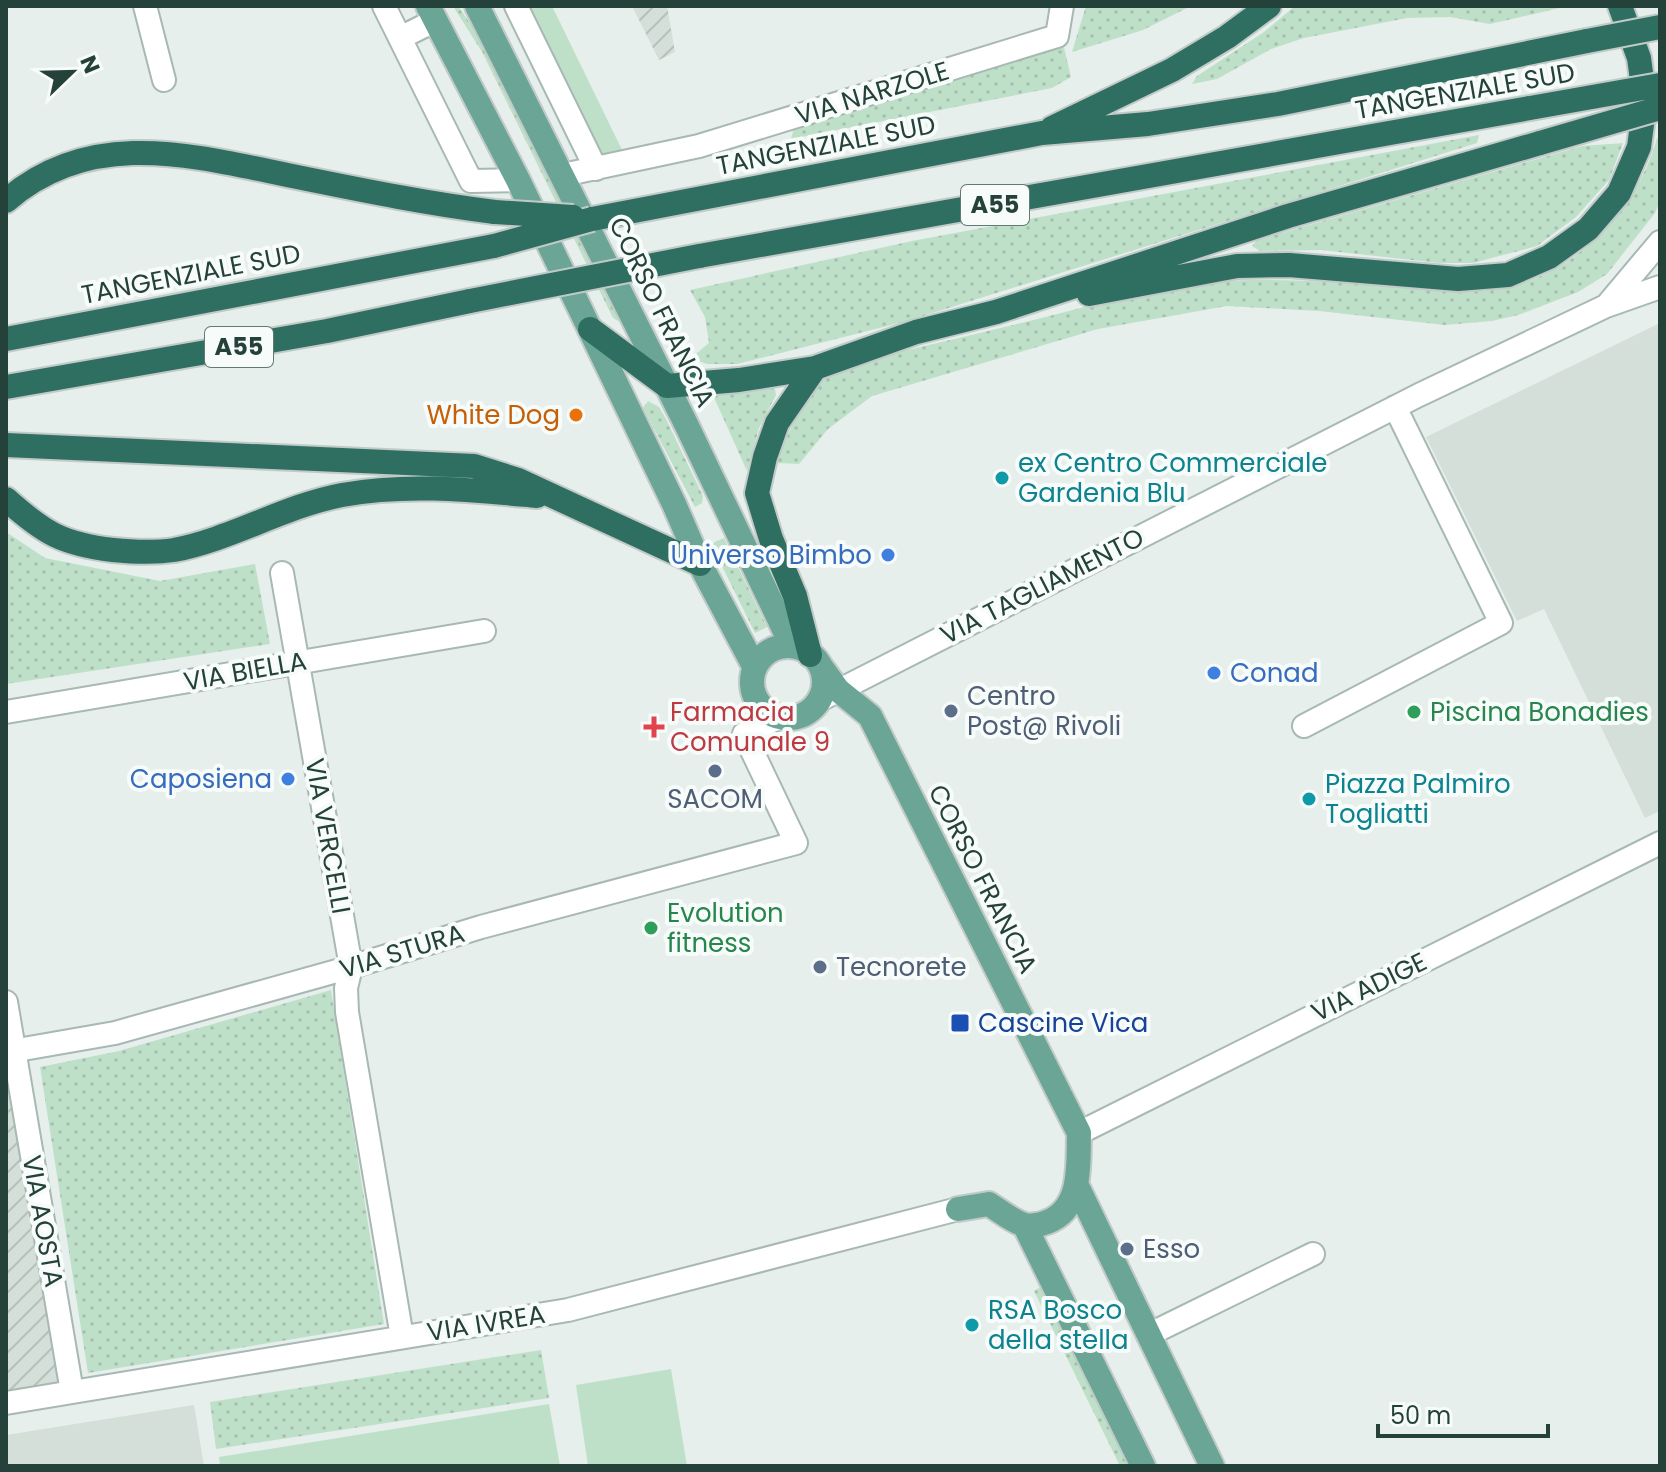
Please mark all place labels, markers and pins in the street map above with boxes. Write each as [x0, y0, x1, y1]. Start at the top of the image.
place label: White Dog [426, 397, 560, 433]
marker: White Dog [567, 406, 585, 424]
place label: ex Centro Commerciale Gardenia Blu [1018, 445, 1327, 511]
marker: ex Centro Commerciale Gardenia Blu [993, 469, 1011, 487]
place label: Universo Bimbo [671, 537, 872, 573]
marker: Universo Bimbo [879, 546, 897, 564]
place label: Conad [1230, 655, 1319, 691]
marker: Conad [1205, 664, 1223, 682]
place label: Centro Post@ Rivoli [967, 678, 1121, 744]
place label: Farmacia Comunale 9 [670, 694, 830, 760]
place label: Piscina Bonadies [1430, 694, 1649, 730]
marker: Centro Post@ Rivoli [942, 702, 960, 720]
marker: Piscina Bonadies [1405, 703, 1423, 721]
marker: Farmacia Comunale 9 [645, 718, 663, 736]
place label: Caposiena [130, 761, 272, 797]
marker: SACOM [706, 762, 724, 780]
place label: Piazza Palmiro Togliatti [1325, 766, 1511, 832]
marker: Caposiena [279, 770, 297, 788]
place label: SACOM [667, 781, 763, 817]
marker: Piazza Palmiro Togliatti [1300, 790, 1318, 808]
place label: Evolution fitness [667, 895, 784, 961]
marker: Evolution fitness [642, 919, 660, 937]
place label: Tecnorete [836, 949, 967, 985]
marker: Tecnorete [811, 958, 829, 976]
place label: Cascine Vica [978, 1005, 1148, 1041]
marker: Cascine Vica [949, 1012, 971, 1034]
place label: Esso [1143, 1231, 1200, 1267]
marker: Esso [1118, 1240, 1136, 1258]
place label: RSA Bosco della stella [988, 1292, 1129, 1358]
marker: RSA Bosco della stella [963, 1316, 981, 1334]

